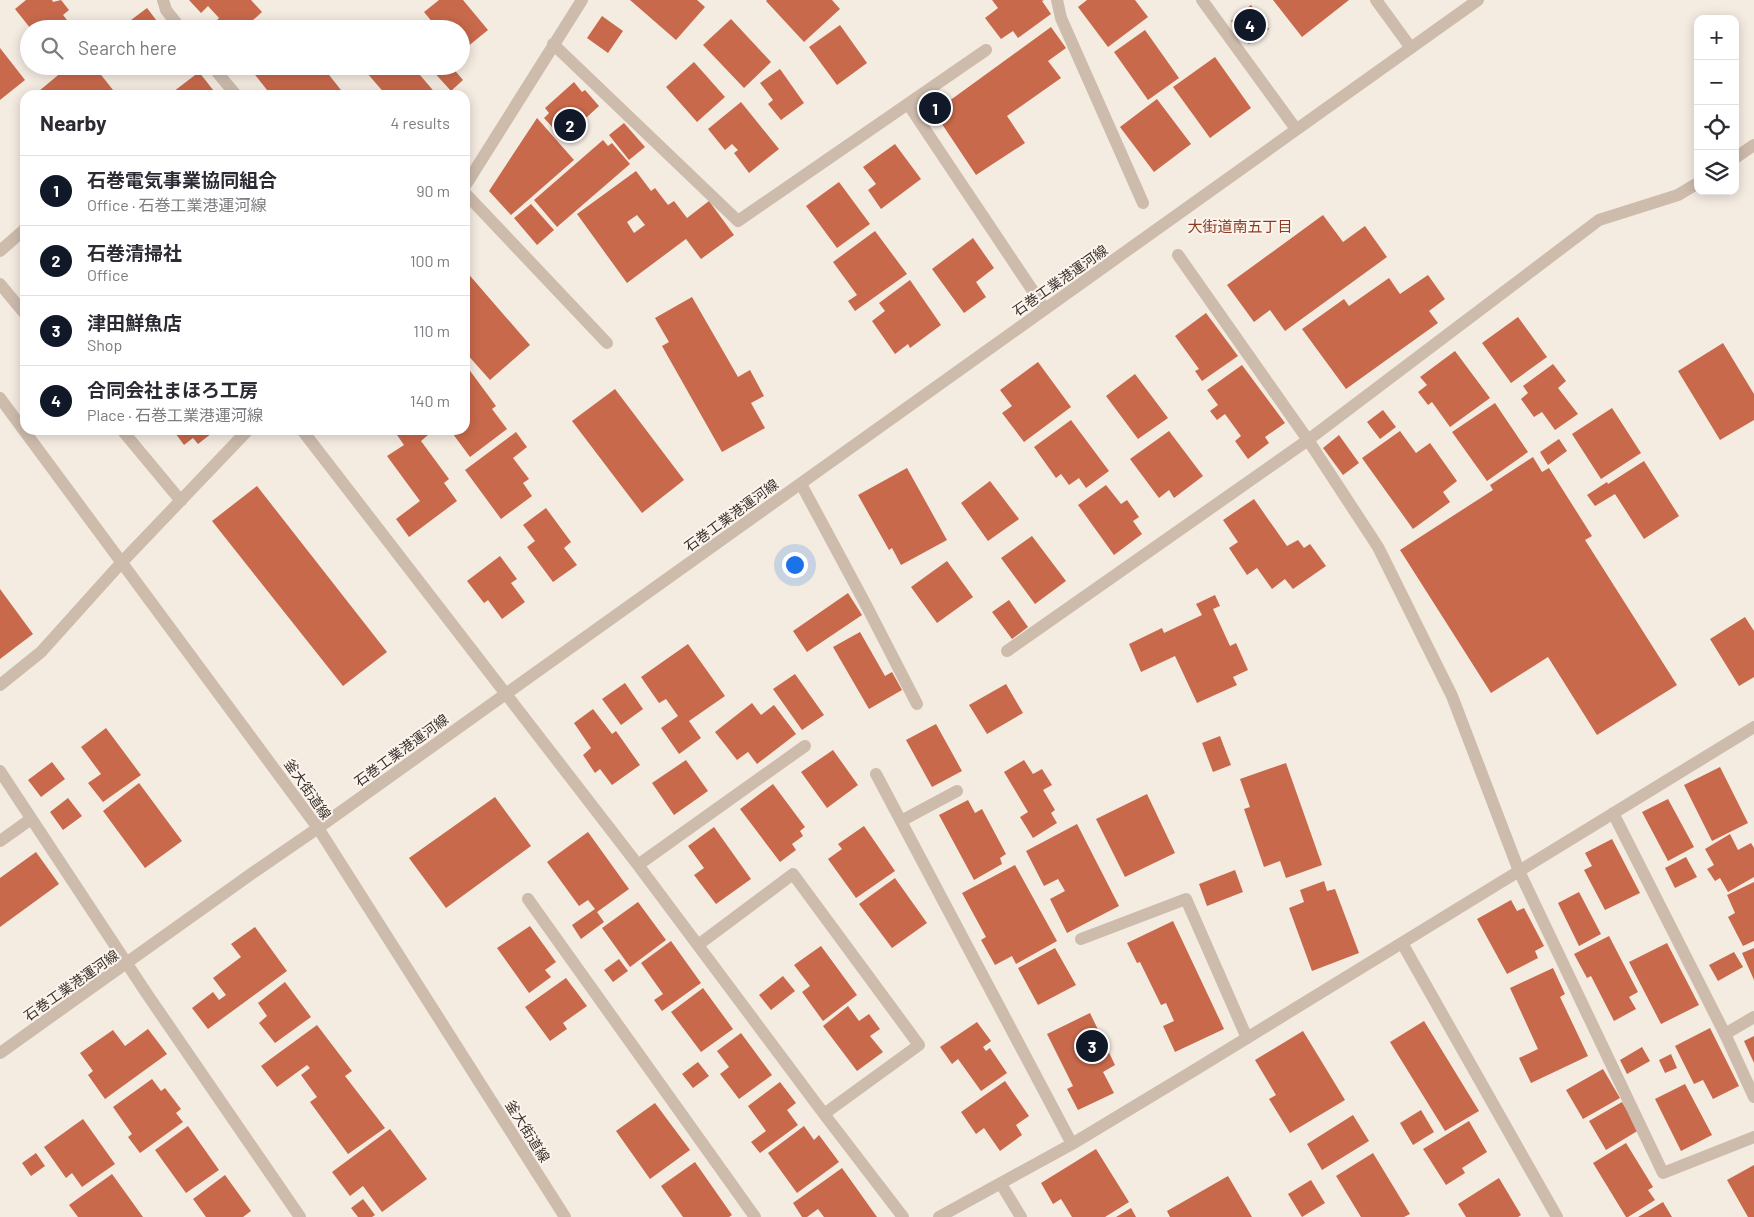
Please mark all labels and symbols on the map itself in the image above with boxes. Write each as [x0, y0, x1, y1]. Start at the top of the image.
pin: 4 [1234, 6, 1266, 44]
pin: 1 [919, 89, 951, 127]
pin: 2 [554, 106, 586, 144]
district label: 大街道南五丁目 [1187, 217, 1293, 235]
street label: 石巻工業港運河線 [1009, 241, 1111, 319]
street label: 石巻工業港運河線 [681, 475, 781, 555]
your location [782, 552, 808, 578]
street label: 石巻工業港運河線 [351, 710, 451, 790]
street label: 釜大街道線 [281, 755, 335, 823]
street label: 石巻工業港運河線 [20, 946, 122, 1024]
pin: 3 [1076, 1027, 1108, 1065]
street label: 釜大街道線 [502, 1097, 554, 1165]

